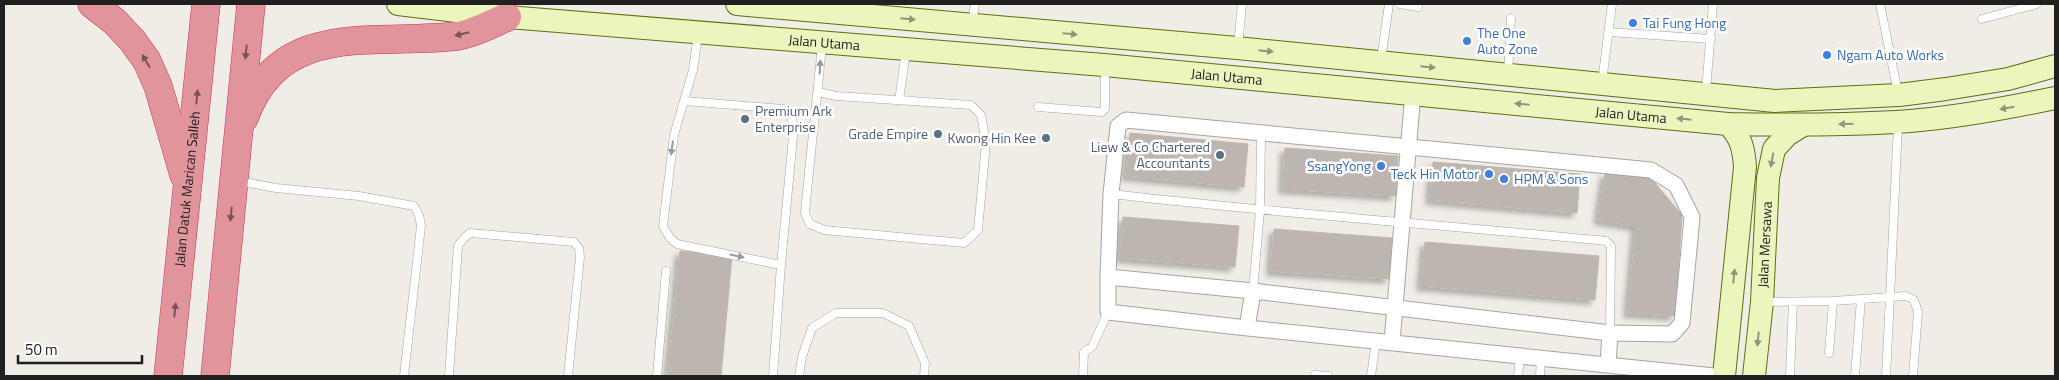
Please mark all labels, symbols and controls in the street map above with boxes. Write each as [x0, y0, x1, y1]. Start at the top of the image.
place label: Tai Fung Hong [1643, 12, 1726, 33]
one-way arrow [900, 16, 916, 24]
marker: Tai Fung Hong [1627, 17, 1639, 29]
place label: The One Auto Zone [1477, 22, 1538, 59]
street label: Jalan Utama [788, 29, 861, 55]
one-way arrow [454, 30, 470, 38]
one-way arrow [1062, 30, 1078, 38]
marker: The One Auto Zone [1461, 35, 1473, 47]
place label: Ngam Auto Works [1837, 44, 1944, 65]
one-way arrow [241, 45, 249, 61]
one-way arrow [1259, 47, 1275, 55]
marker: Ngam Auto Works [1821, 49, 1833, 61]
one-way arrow [142, 54, 150, 69]
one-way arrow [816, 58, 824, 74]
street label: Jalan Utama [1190, 62, 1263, 90]
one-way arrow [1420, 63, 1436, 71]
one-way arrow [193, 88, 201, 104]
one-way arrow [1514, 99, 1530, 107]
place label: Premium Ark Enterprise [755, 100, 832, 137]
street label: Jalan Utama [1594, 101, 1668, 128]
one-way arrow [1999, 104, 2015, 112]
street label: Jalan Datuk Marican Salleh [168, 110, 205, 268]
marker: Premium Ark Enterprise [739, 113, 751, 125]
one-way arrow [1676, 114, 1692, 122]
one-way arrow [1838, 120, 1854, 128]
place label: Grade Empire [848, 123, 928, 144]
place label: Kwong Hin Kee [948, 127, 1036, 148]
marker: Grade Empire [932, 128, 944, 140]
marker: Kwong Hin Kee [1040, 132, 1052, 144]
place label: Liew & Co Chartered Accountants [1091, 136, 1210, 173]
one-way arrow [668, 141, 676, 157]
marker: Liew & Co Chartered Accountants [1214, 149, 1226, 161]
one-way arrow [1767, 152, 1775, 168]
place label: SsangYong [1307, 155, 1371, 176]
marker: SsangYong [1375, 160, 1387, 172]
place label: Teck Hin Motor [1391, 163, 1479, 184]
marker: Teck Hin Motor [1483, 168, 1495, 180]
place label: HPM & Sons [1514, 168, 1588, 189]
marker: HPM & Sons [1498, 173, 1510, 185]
street label: Jalan Mersawa [1752, 201, 1777, 288]
one-way arrow [226, 206, 234, 222]
one-way arrow [729, 253, 745, 261]
one-way arrow [1730, 267, 1738, 283]
one-way arrow [171, 302, 179, 318]
one-way arrow [1754, 331, 1762, 347]
scale bar [18, 332, 141, 364]
text: 50 m [25, 338, 58, 361]

